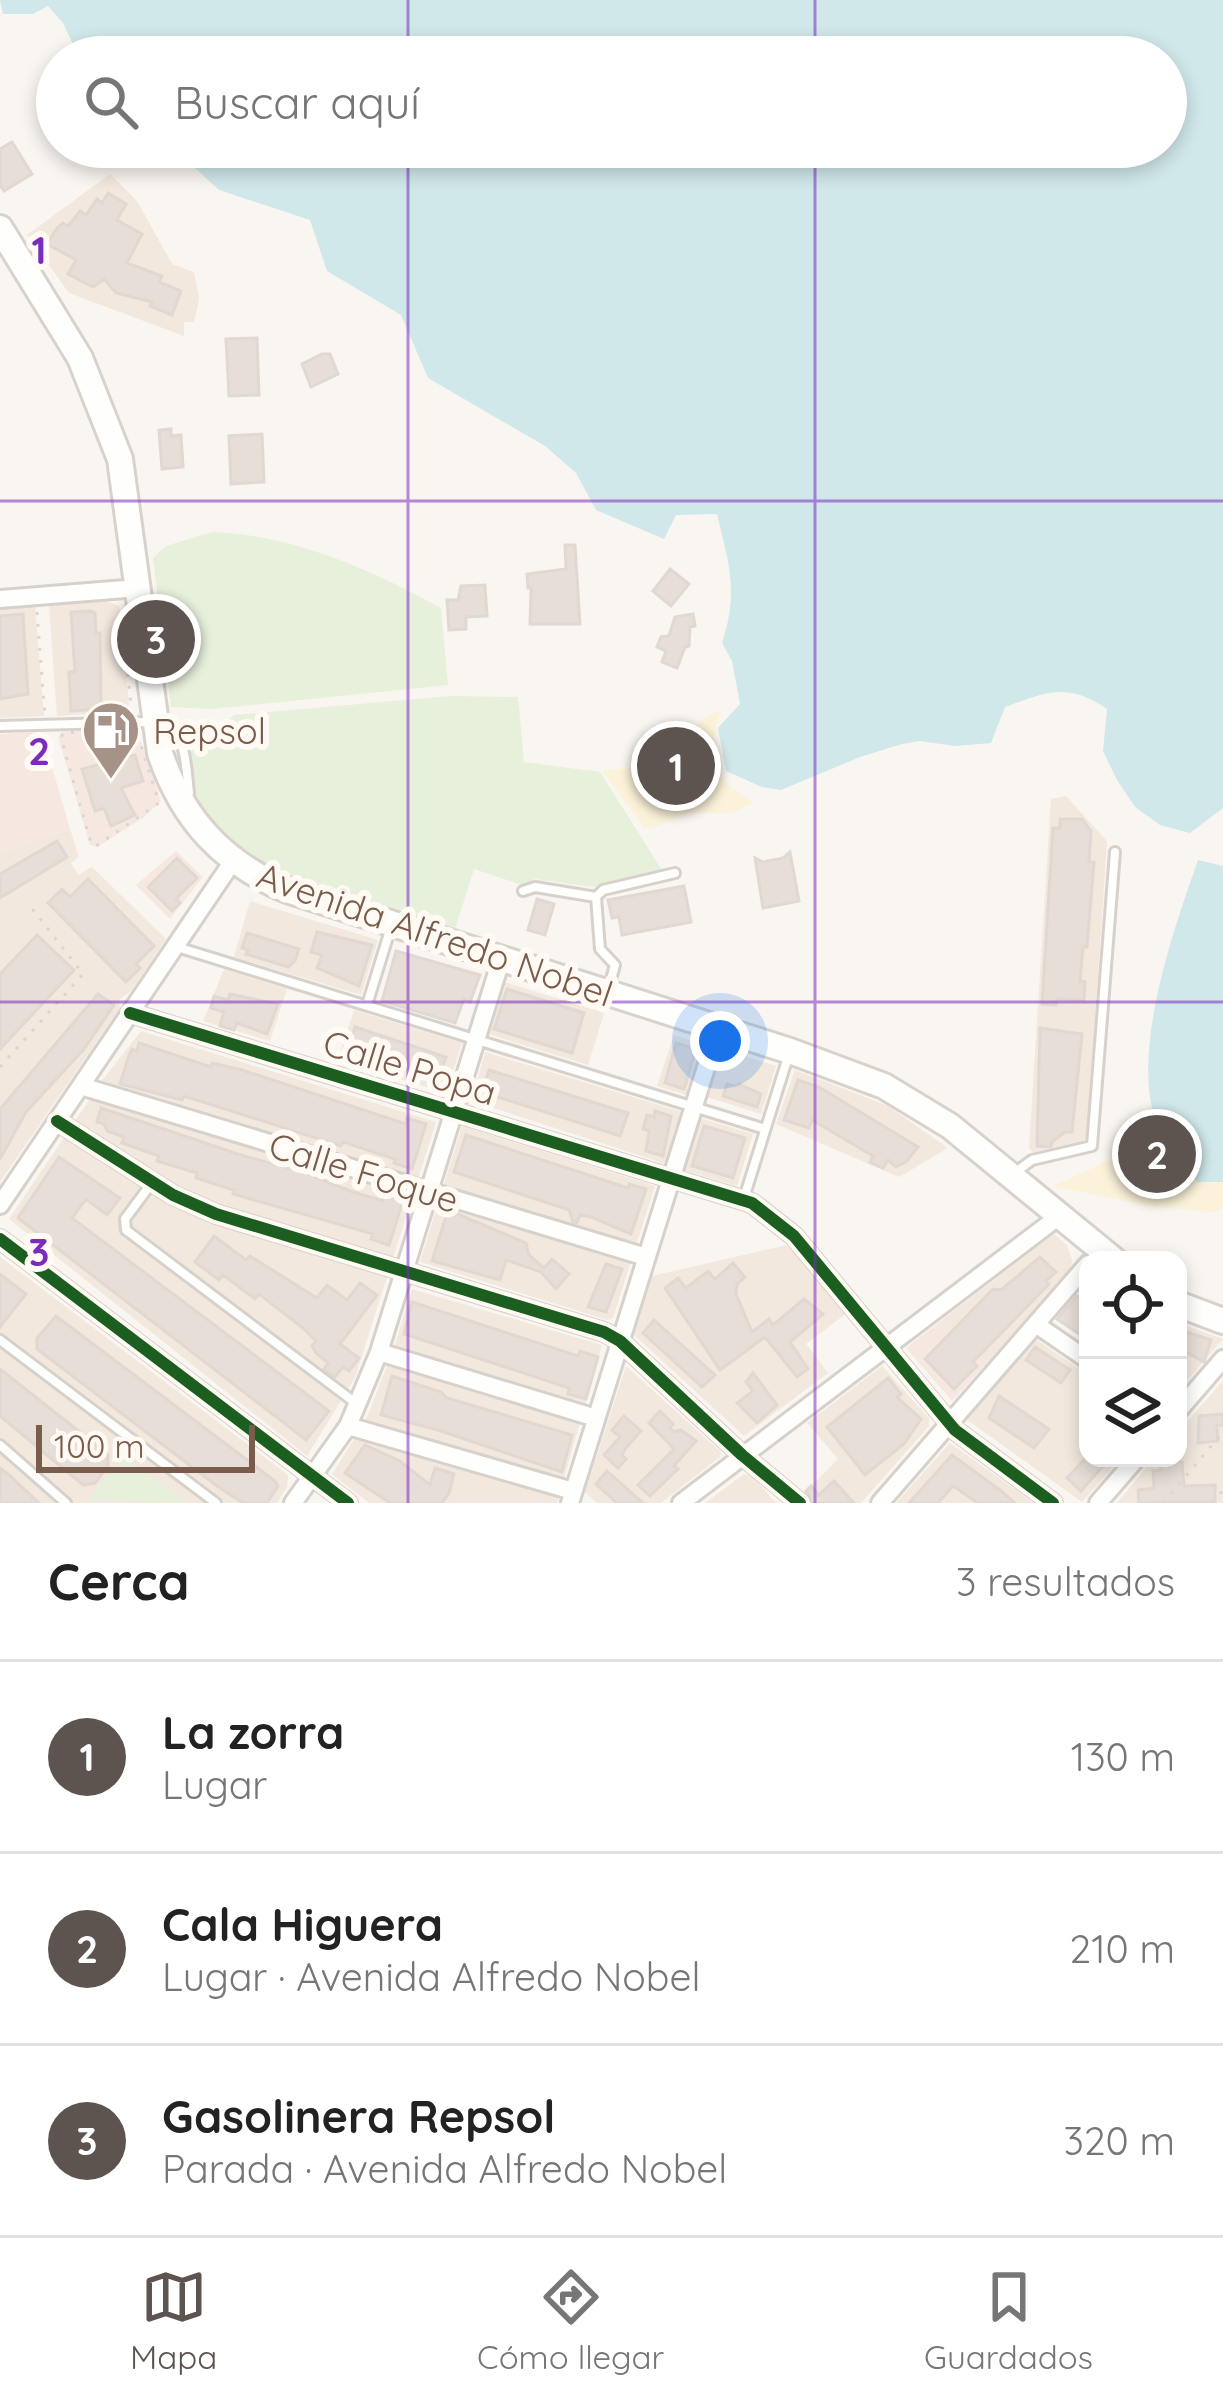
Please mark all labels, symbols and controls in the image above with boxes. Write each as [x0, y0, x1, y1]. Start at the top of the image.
search box [36, 36, 1187, 168]
icon: search [78, 69, 144, 135]
text: Buscar aquí [174, 74, 420, 130]
text: 1 [31, 225, 47, 274]
pin: 3 [117, 594, 195, 684]
fuel station icon: Repsol [80, 699, 142, 781]
place label: Repsol [153, 708, 266, 753]
pin: 1 [637, 721, 715, 811]
text: 2 [28, 726, 50, 775]
street label: Avenida Alfredo Nobel [251, 852, 619, 1016]
your location [690, 1011, 750, 1071]
street label: Calle Popa [318, 1019, 502, 1115]
pin: 2 [1118, 1109, 1196, 1199]
street label: Calle Foque [264, 1122, 464, 1222]
text: 3 [29, 1227, 49, 1276]
map controls [1079, 1251, 1187, 1467]
button: locate [1079, 1251, 1187, 1359]
button: layers [1079, 1359, 1187, 1467]
scale bar [36, 1419, 255, 1472]
text: 100 m [54, 1425, 145, 1466]
text: Cerca [48, 1549, 190, 1613]
text: 3 resultados [956, 1557, 1175, 1606]
text: La zorra [162, 1704, 344, 1760]
text: 1 [79, 1732, 95, 1781]
text: 130 m [1071, 1732, 1175, 1781]
text: Lugar [162, 1760, 267, 1809]
text: Cala Higuera [162, 1896, 443, 1952]
text: 2 [76, 1924, 98, 1973]
text: 210 m [1070, 1924, 1175, 1973]
text: Lugar · Avenida Alfredo Nobel [162, 1952, 701, 2001]
text: Gasolinera Repsol [162, 2088, 555, 2144]
text: 3 [77, 2116, 97, 2165]
text: 320 m [1064, 2116, 1175, 2165]
text: Parada · Avenida Alfredo Nobel [162, 2144, 727, 2193]
tab: Mapa [130, 2264, 217, 2377]
tab: Cómo llegar [477, 2264, 664, 2377]
tab: Guardados [924, 2264, 1093, 2377]

